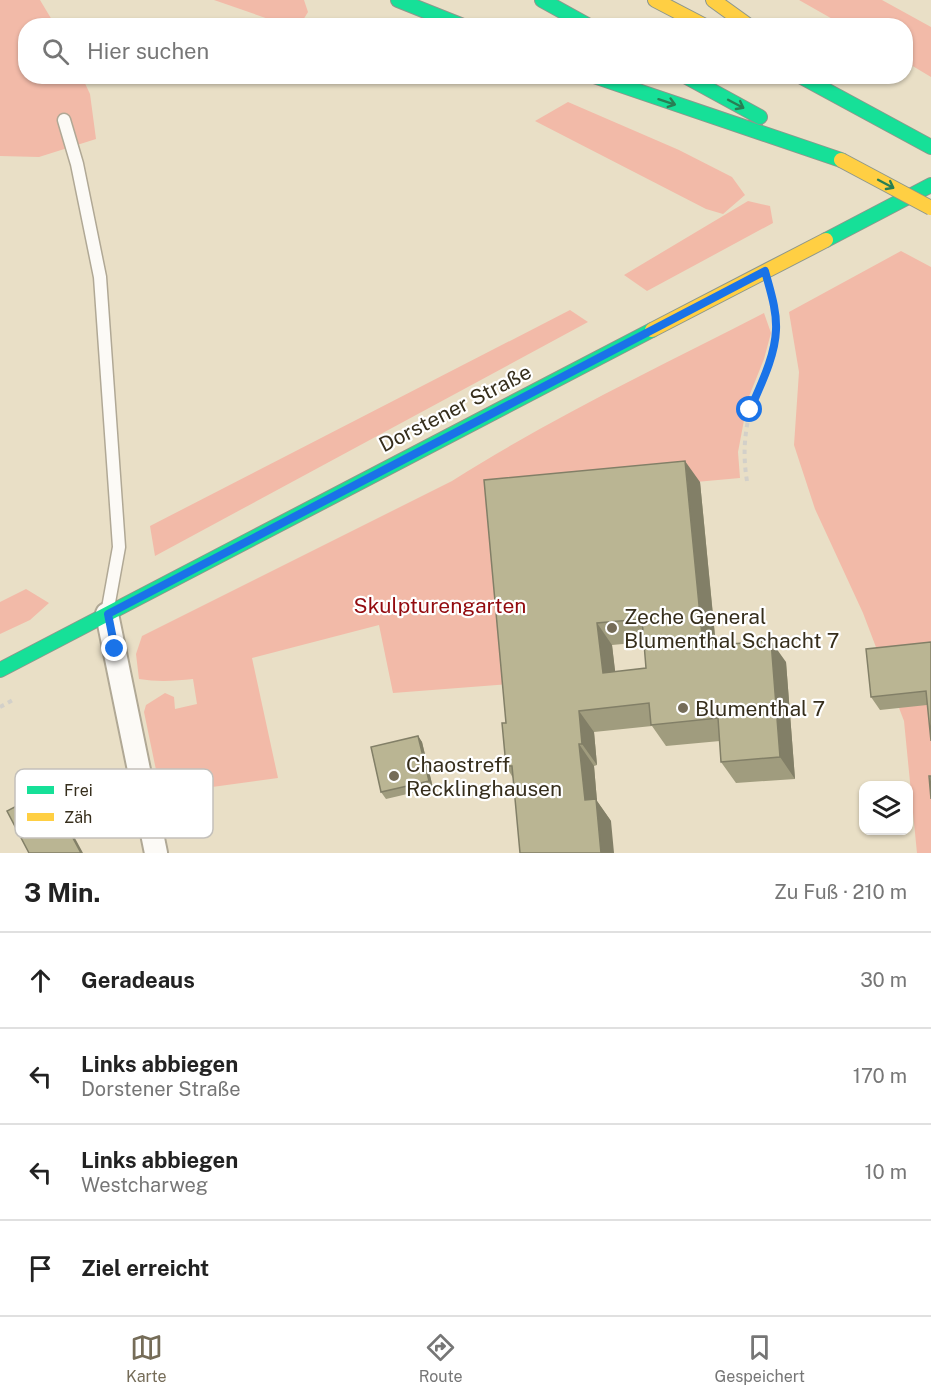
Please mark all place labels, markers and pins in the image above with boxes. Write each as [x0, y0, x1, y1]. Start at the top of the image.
place label: Zeche General Blumenthal Schacht 7 [624, 604, 839, 653]
marker: Zeche General Blumenthal Schacht 7 [605, 621, 619, 635]
place label: Blumenthal 7 [695, 696, 825, 721]
marker: Blumenthal 7 [676, 701, 690, 715]
place label: Chaostreff Recklinghausen [406, 752, 562, 801]
marker: Chaostreff Recklinghausen [387, 769, 401, 783]

